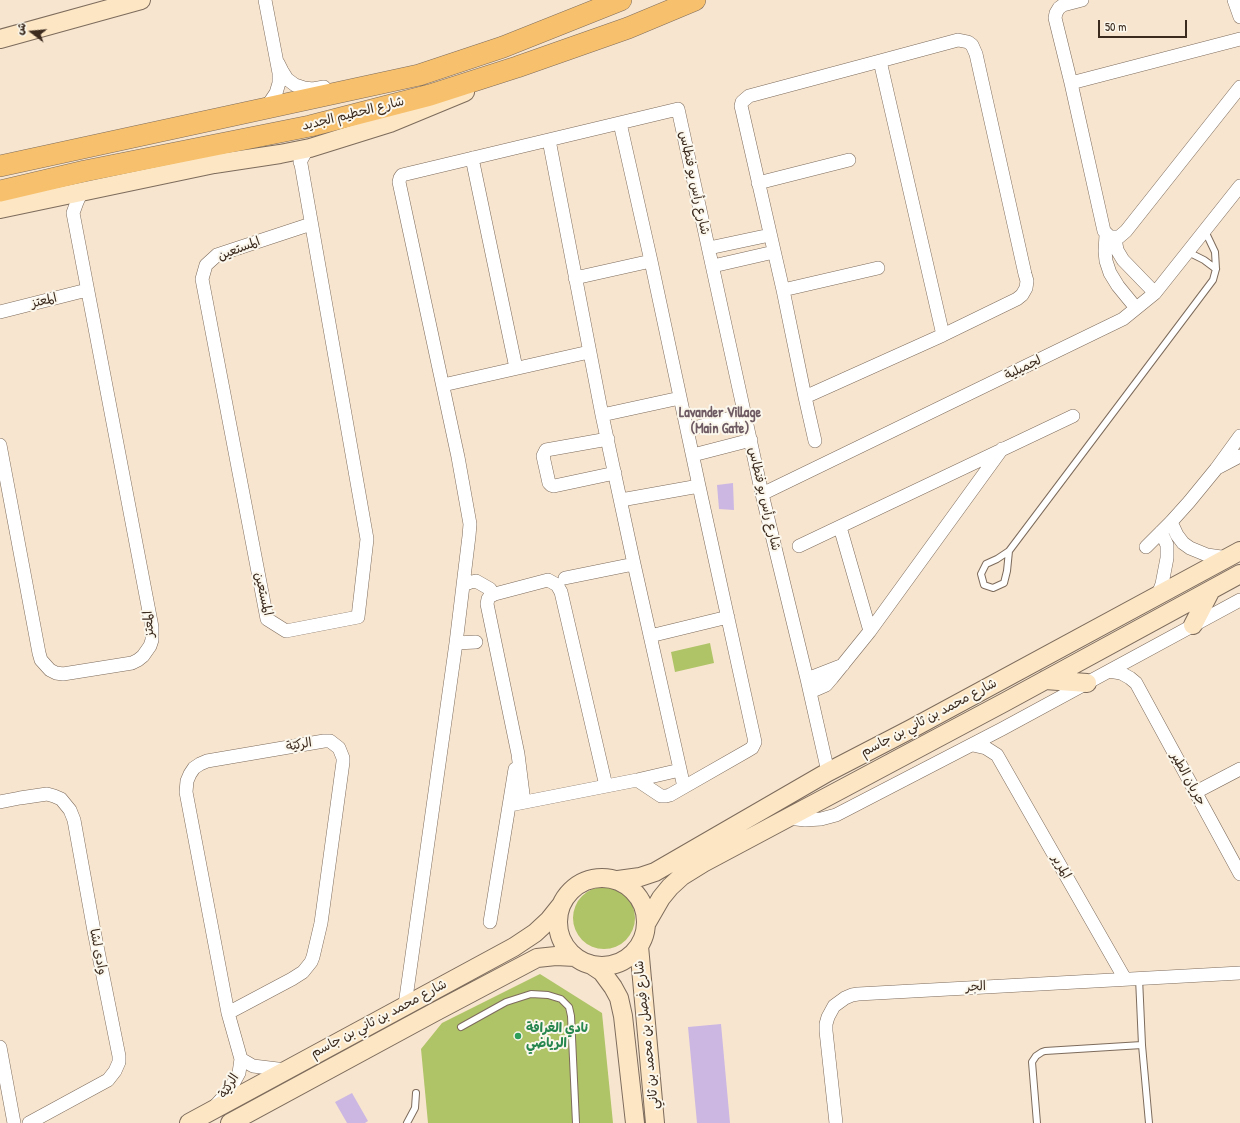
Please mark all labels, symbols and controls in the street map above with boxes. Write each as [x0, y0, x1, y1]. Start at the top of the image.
north arrow [12, 12, 52, 52]
scale bar [1100, 12, 1189, 38]
text: 50 m [1105, 18, 1126, 35]
text: ش [12, 21, 29, 36]
street label: شارع الحطيم الجديد [300, 94, 406, 134]
street label: شارع رأس بو فنطاس [675, 130, 713, 236]
street label: المستعين [215, 234, 263, 264]
street label: المعتز [29, 290, 59, 312]
street label: لجميلية [1002, 352, 1044, 384]
district label: Lavander Village (Main Gate) [679, 405, 761, 438]
street label: شارع رأس بو فنطاس [745, 446, 783, 552]
street label: المستعين [250, 571, 276, 617]
street label: المعتز [140, 610, 158, 638]
street label: شارع محمد بن ثاني بن جاسم [858, 675, 1000, 761]
street label: الركيّة [285, 735, 313, 755]
street label: جريان الطير [1167, 750, 1209, 808]
street label: المرير [1048, 852, 1074, 882]
street label: وادى لشا [86, 927, 110, 977]
street label: شارع فيصل بن محمد بن ثاني [631, 960, 663, 1110]
street label: شارع محمد بن ثاني بن جاسم [308, 976, 450, 1062]
street label: الجر [966, 979, 986, 995]
place label: نادي الغرافة الرياضي [526, 1021, 588, 1052]
marker: نادي الغرافة الرياضي [513, 1031, 523, 1041]
street label: الركيّة [215, 1071, 243, 1101]

